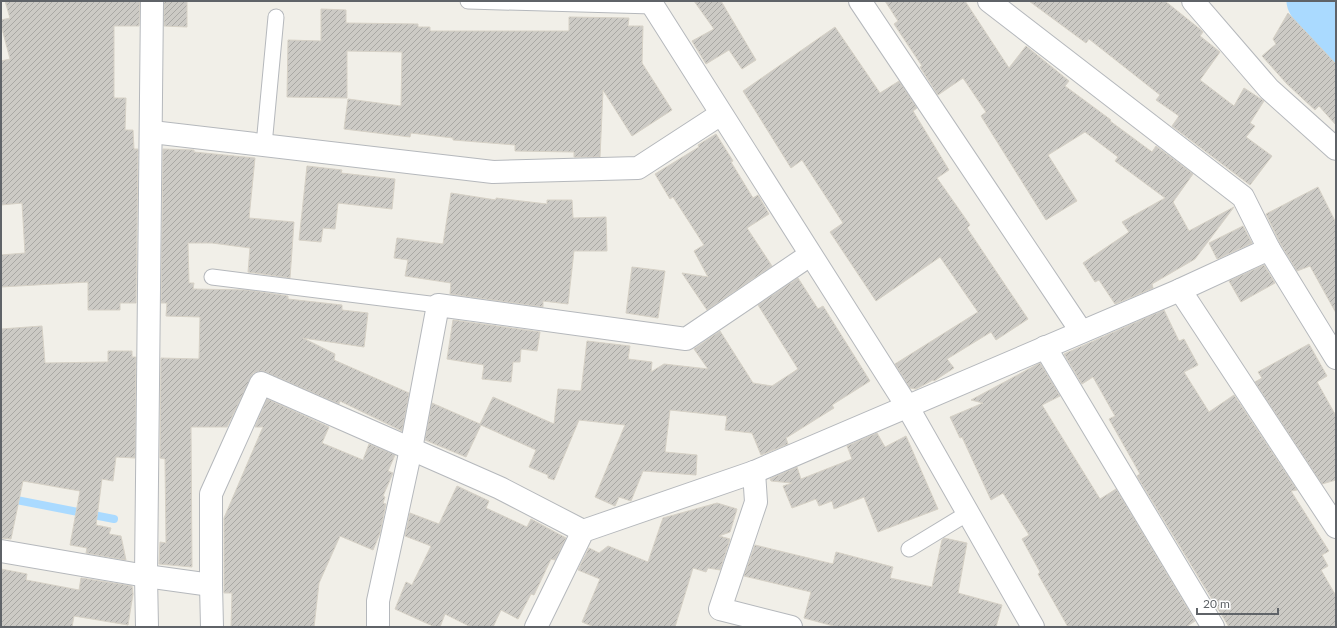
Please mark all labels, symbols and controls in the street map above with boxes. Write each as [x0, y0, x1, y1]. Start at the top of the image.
scale bar [1197, 590, 1278, 616]
text: 20 m [1203, 596, 1230, 611]

